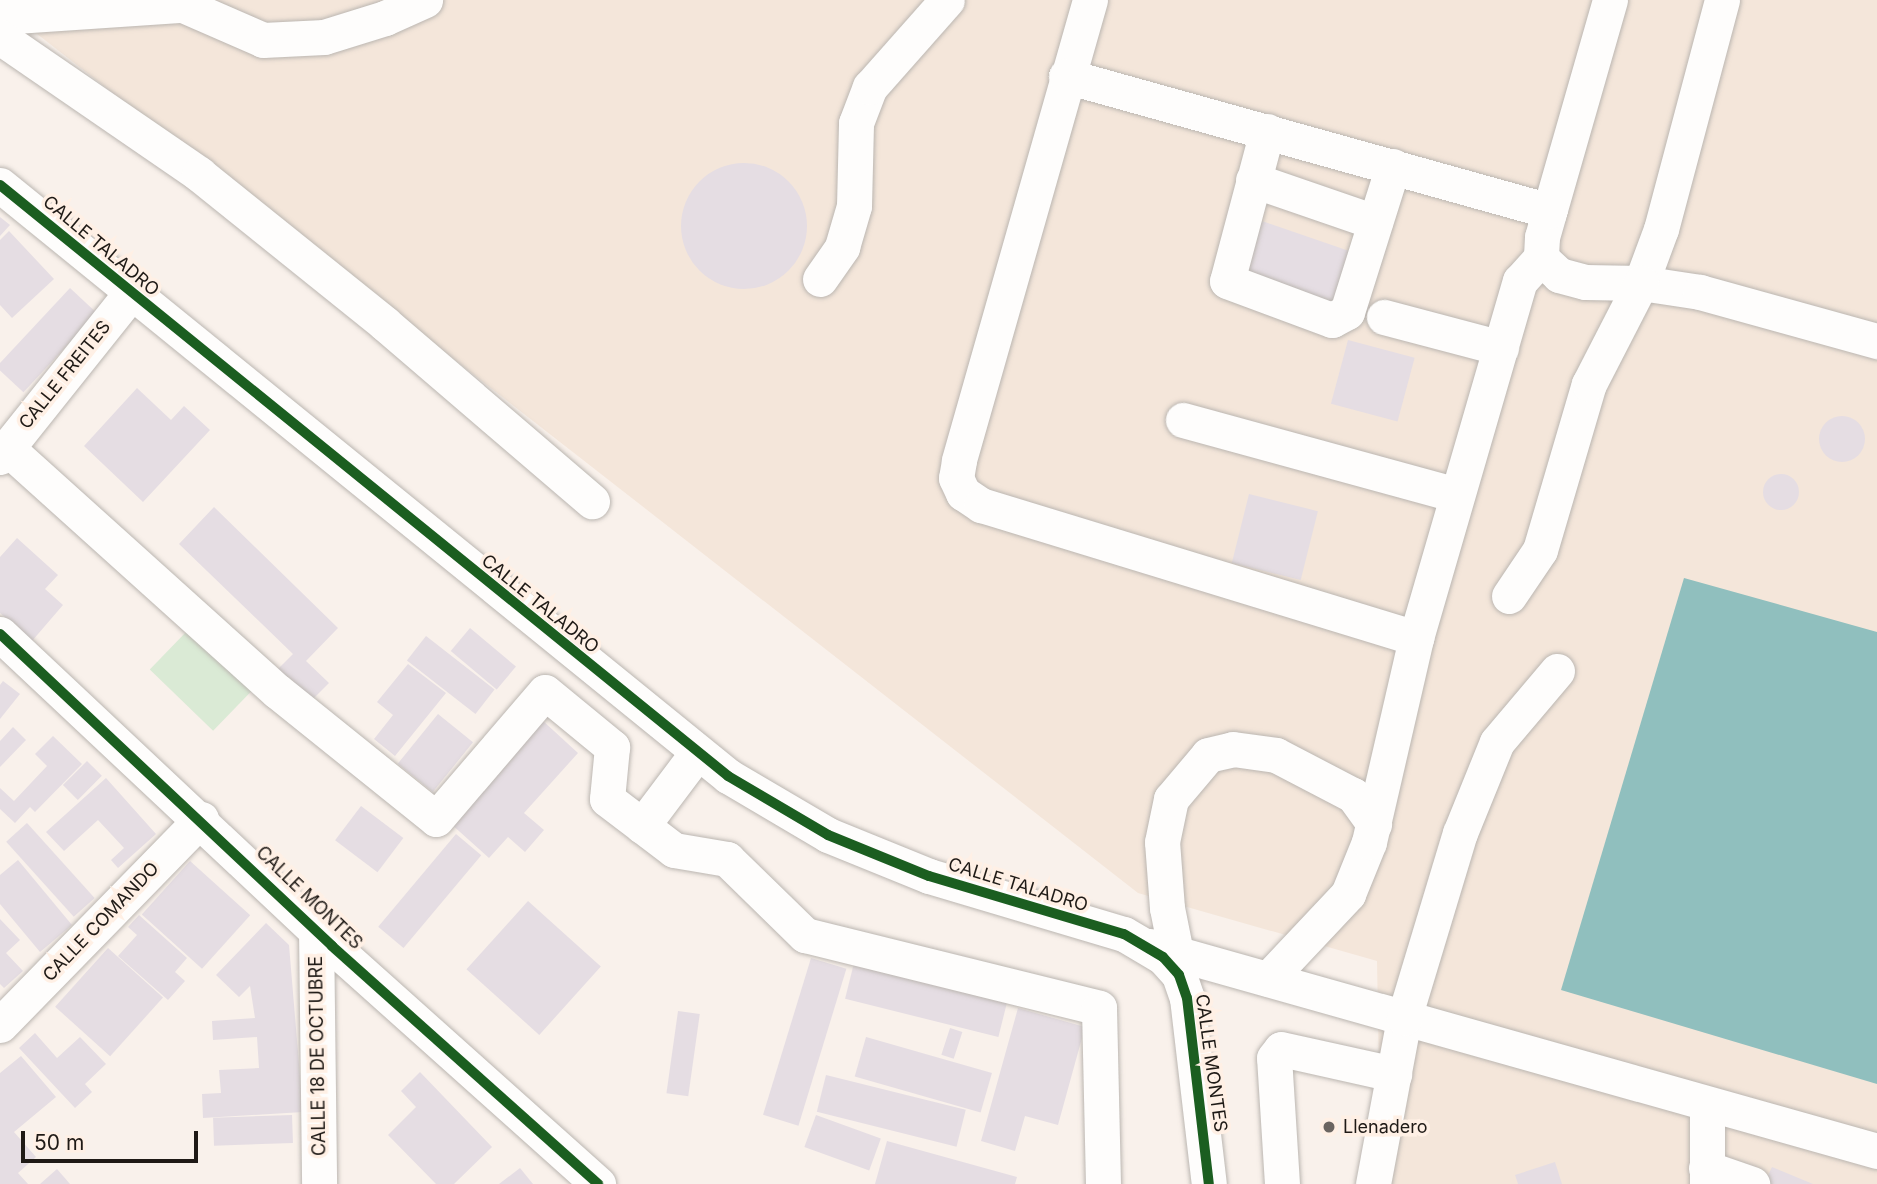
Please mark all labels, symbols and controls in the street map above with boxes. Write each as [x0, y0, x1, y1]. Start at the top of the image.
street label: CALLE TALADRO [39, 191, 163, 301]
street label: CALLE FREITES [15, 316, 115, 434]
street label: CALLE TALADRO [477, 550, 603, 658]
street label: CALLE MONTES [251, 842, 367, 954]
street label: CALLE TALADRO [946, 853, 1090, 917]
street label: CALLE COMANDO [39, 858, 163, 986]
street label: CALLE 18 DE OCTUBRE [305, 956, 331, 1156]
street label: CALLE MONTES [1191, 993, 1231, 1133]
place label: Llenadero [1343, 1116, 1428, 1138]
scale bar [24, 1118, 201, 1162]
marker: Llenadero [1321, 1119, 1337, 1135]
text: 50 m [34, 1130, 84, 1155]

